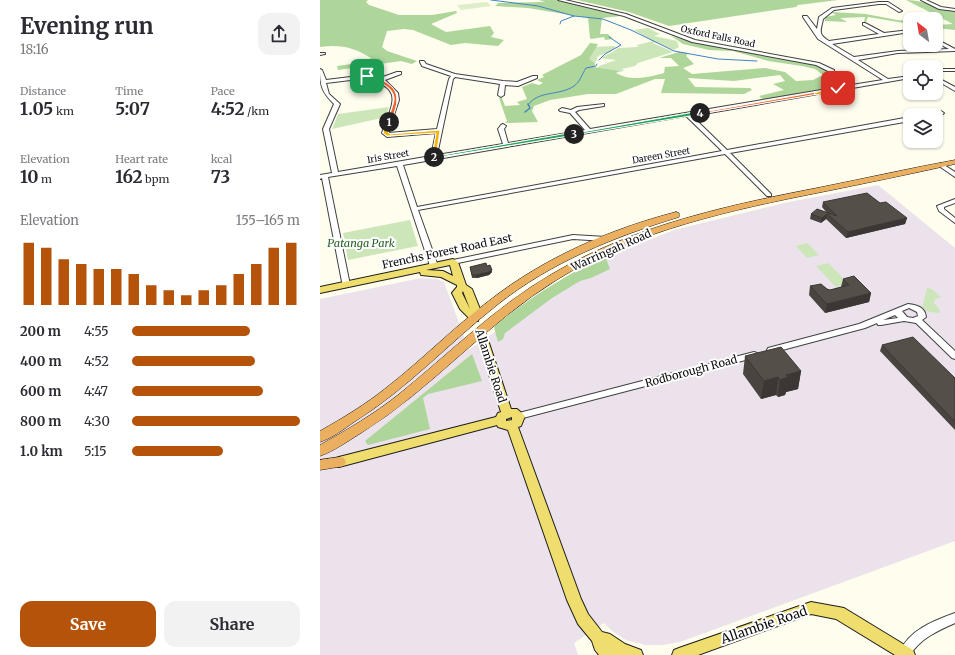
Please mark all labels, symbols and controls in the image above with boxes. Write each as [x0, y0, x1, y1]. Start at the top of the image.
text: Evening run [20, 12, 154, 40]
north arrow [903, 12, 943, 52]
map controls [903, 12, 943, 148]
button: share [258, 13, 300, 55]
street label: Oxford Falls Road [680, 23, 757, 49]
text: 18:16 [20, 41, 49, 58]
pin [350, 59, 384, 93]
button: locate [903, 60, 943, 100]
icon: arrive [356, 65, 378, 87]
pin [821, 71, 855, 105]
icon: check [827, 77, 849, 99]
text: Distance [20, 84, 66, 98]
text: Time [115, 84, 143, 98]
text: Pace [211, 84, 235, 98]
text: 1.05 [20, 98, 53, 120]
text: 5:07 [115, 98, 150, 120]
text: 4:52 [211, 98, 244, 120]
pin: 4 [690, 103, 710, 123]
text: km [53, 104, 74, 118]
text: /km [244, 104, 269, 118]
text: 4 [697, 106, 704, 120]
button: layers [903, 108, 943, 148]
pin: 1 [379, 112, 399, 132]
text: 1 [386, 115, 392, 129]
pin: 3 [564, 124, 584, 144]
text: 3 [571, 127, 577, 141]
street label: Dareen Street [631, 144, 691, 166]
street label: Iris Street [366, 147, 410, 165]
pin: 2 [424, 147, 444, 167]
text: 2 [431, 150, 437, 164]
text: Elevation [20, 152, 70, 166]
text: Heart rate [115, 152, 168, 166]
text: kcal [211, 152, 232, 166]
text: 10 [20, 166, 38, 188]
text: 162 [115, 166, 142, 188]
text: 73 [211, 166, 230, 188]
text: m [38, 172, 52, 186]
text: bpm [142, 172, 169, 186]
text: Elevation [20, 212, 79, 229]
text: 155–165 m [236, 212, 300, 229]
street label: Warringah Road [568, 226, 654, 274]
street label: Frenchs Forest Road East [381, 230, 514, 272]
park label: Patanga Park [327, 236, 395, 250]
text: 200 m [20, 323, 61, 340]
text: 4:55 [84, 323, 109, 340]
street label: Allambie Road [472, 326, 510, 405]
street label: Rodborough Road [643, 352, 739, 390]
text: 400 m [20, 353, 62, 370]
text: 4:52 [84, 353, 109, 370]
text: 600 m [20, 383, 61, 400]
text: 4:47 [84, 383, 108, 400]
text: 800 m [20, 413, 61, 430]
text: 4:30 [84, 413, 110, 430]
text: 1.0 km [20, 443, 63, 460]
text: 5:15 [84, 443, 107, 460]
button: Save [20, 601, 156, 647]
button: Share [164, 601, 300, 647]
street label: Allambie Road [718, 602, 810, 648]

